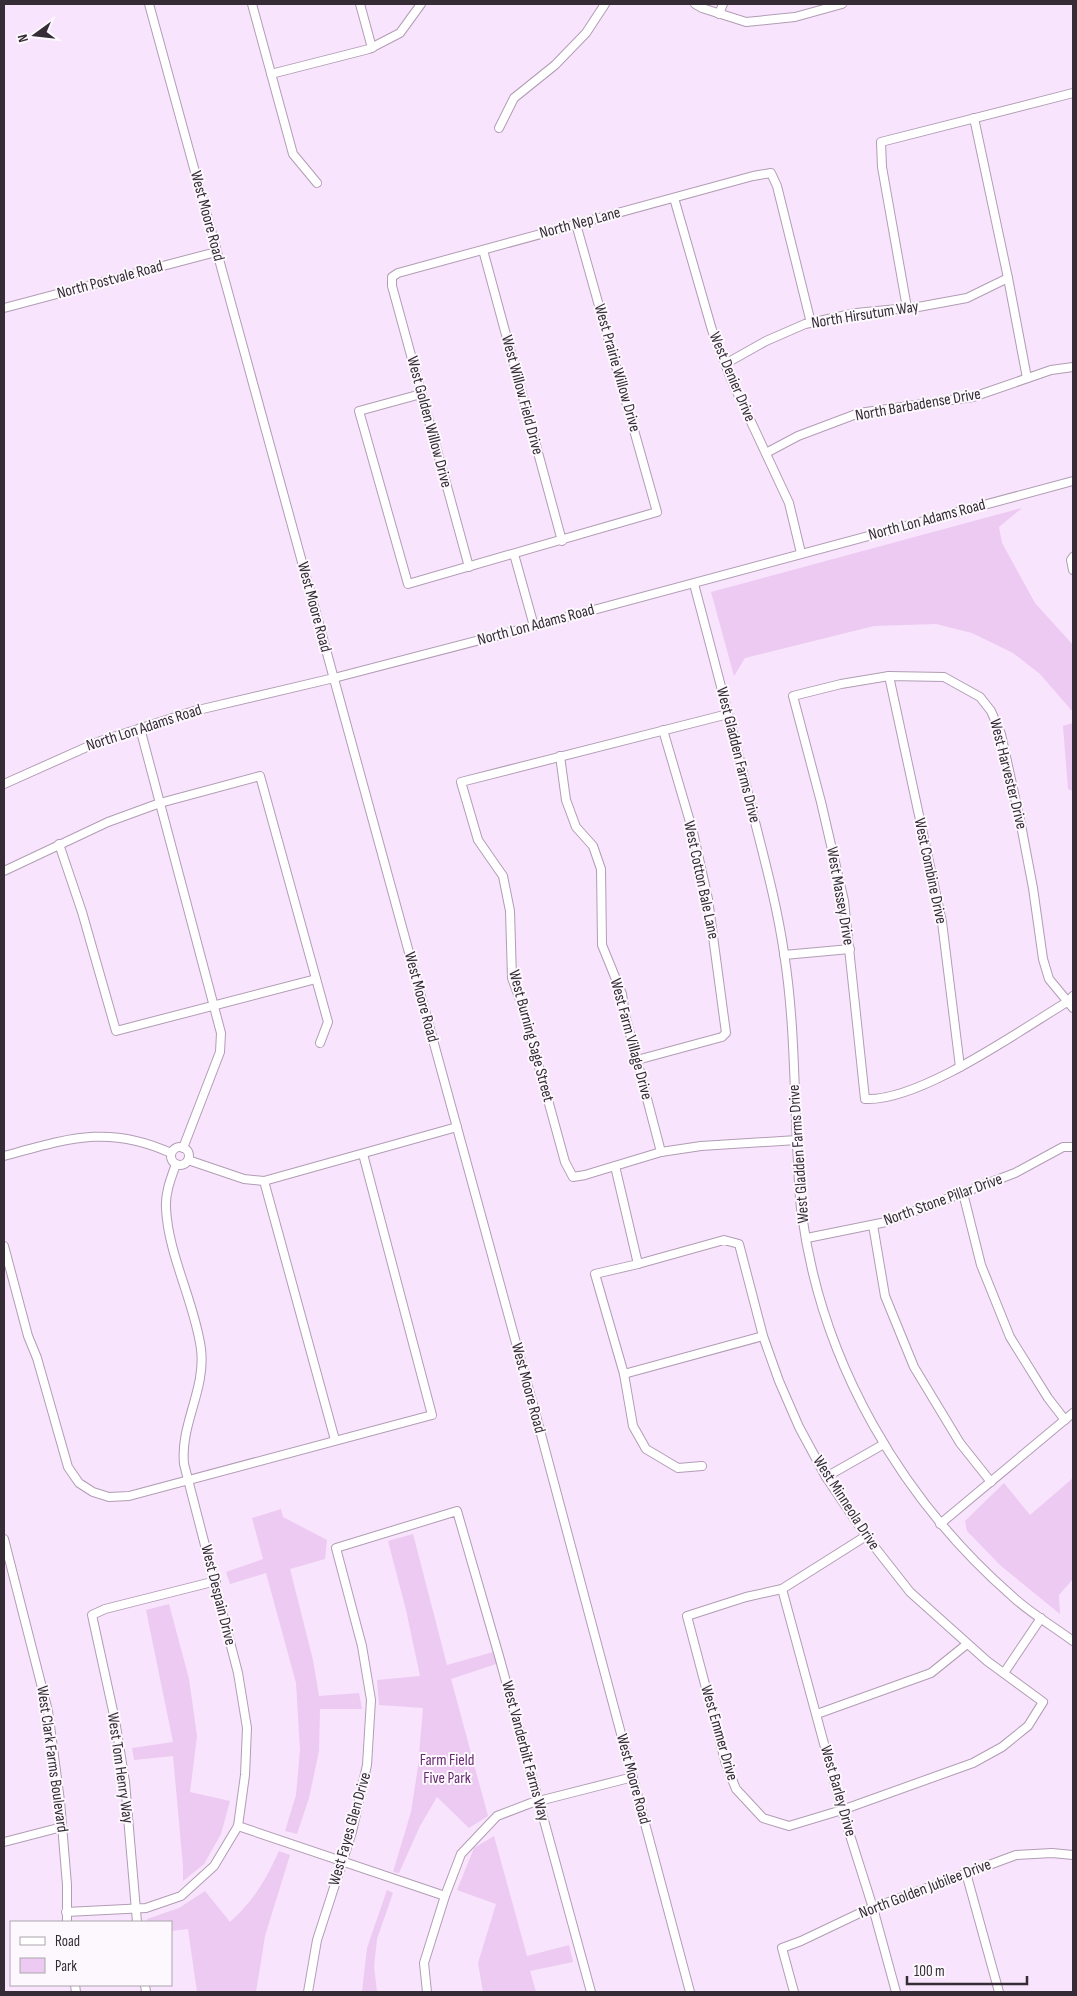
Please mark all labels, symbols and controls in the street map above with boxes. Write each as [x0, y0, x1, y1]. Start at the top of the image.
north arrow [10, 10, 60, 60]
text: N [14, 32, 32, 44]
street label: West Moore Road [186, 169, 228, 263]
street label: North Nep Lane [537, 203, 623, 243]
street label: North Postvale Road [55, 257, 165, 303]
street label: North Hirsutum Way [810, 297, 920, 333]
street label: West Prairie Willow Drive [590, 302, 644, 434]
street label: West Denier Drive [705, 329, 759, 425]
street label: West Willow Field Drive [497, 333, 547, 457]
street label: West Golden Willow Drive [402, 354, 456, 490]
street label: North Barbadense Drive [854, 385, 982, 425]
street label: North Lon Adams Road [866, 495, 988, 545]
street label: West Moore Road [293, 560, 335, 654]
street label: North Lon Adams Road [475, 600, 597, 650]
street label: West Gladden Farms Drive [712, 685, 764, 825]
street label: North Lon Adams Road [84, 700, 204, 756]
street label: West Harvester Drive [985, 717, 1031, 831]
street label: West Combine Drive [910, 816, 950, 926]
street label: West Cotton Bale Lane [679, 819, 723, 941]
street label: West Massey Drive [822, 845, 858, 947]
street label: West Moore Road [400, 950, 442, 1044]
street label: West Burning Sage Street [504, 968, 558, 1104]
street label: West Farm Village Drive [606, 976, 656, 1102]
street label: West Gladden Farms Drive [785, 1084, 813, 1224]
street label: North Stone Pillar Drive [881, 1170, 1005, 1230]
street label: West Moore Road [507, 1341, 549, 1435]
street label: West Minneola Drive [808, 1452, 884, 1554]
street label: West Despain Drive [196, 1543, 240, 1647]
street label: West Vanderbilt Farms Way [497, 1679, 553, 1823]
street label: West Emmer Drive [696, 1683, 742, 1783]
street label: West Clark Farms Boulevard [32, 1684, 72, 1834]
street label: West Tom Henry Way [103, 1711, 137, 1825]
street label: West Moore Road [612, 1732, 654, 1826]
street label: West Barley Drive [816, 1743, 860, 1839]
park label: Farm Field Five Park [420, 1751, 474, 1788]
street label: West Fayes Glen Drive [325, 1770, 375, 1888]
street label: North Golden Jubilee Drive [856, 1855, 994, 1923]
legend [10, 1921, 172, 1986]
text: Road [55, 1932, 80, 1951]
scale bar [907, 1954, 1027, 1986]
text: Park [55, 1957, 77, 1976]
text: 100 m [914, 1962, 945, 1981]

